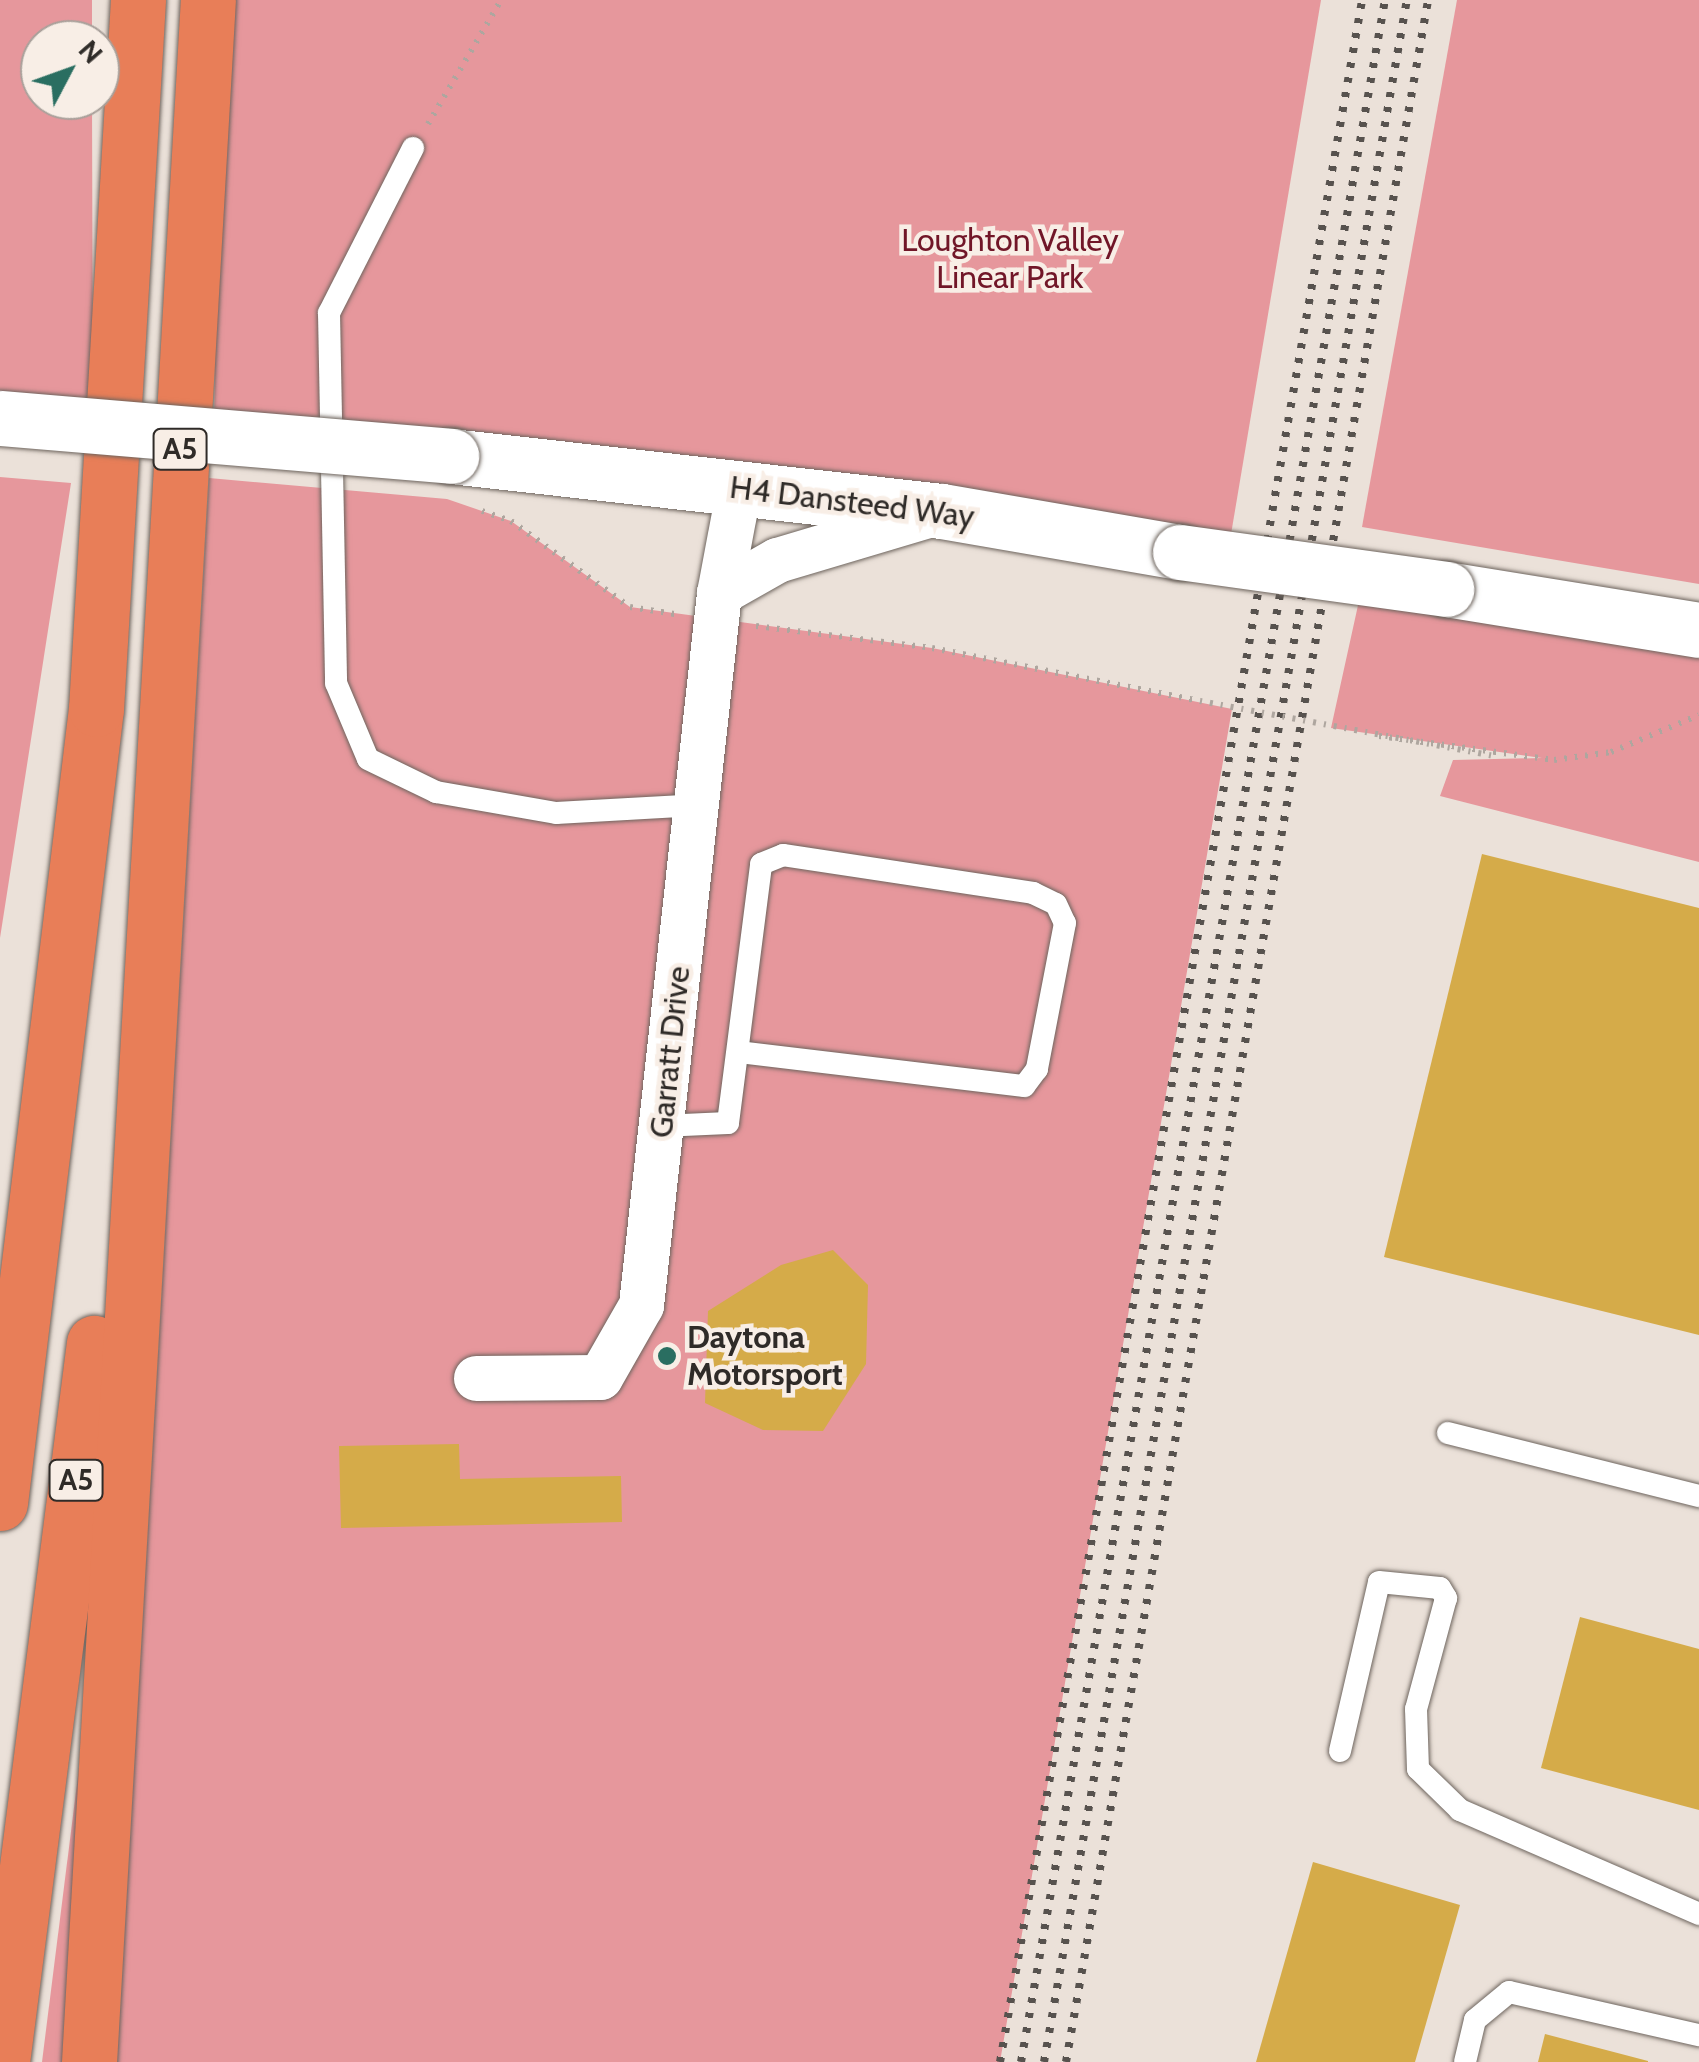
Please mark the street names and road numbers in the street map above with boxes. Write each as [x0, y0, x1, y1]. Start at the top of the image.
road number: A5 [152, 424, 208, 474]
street label: H4 Dansteed Way [728, 468, 976, 536]
street label: Garratt Drive [642, 964, 698, 1140]
road number: A5 [48, 1455, 104, 1505]

